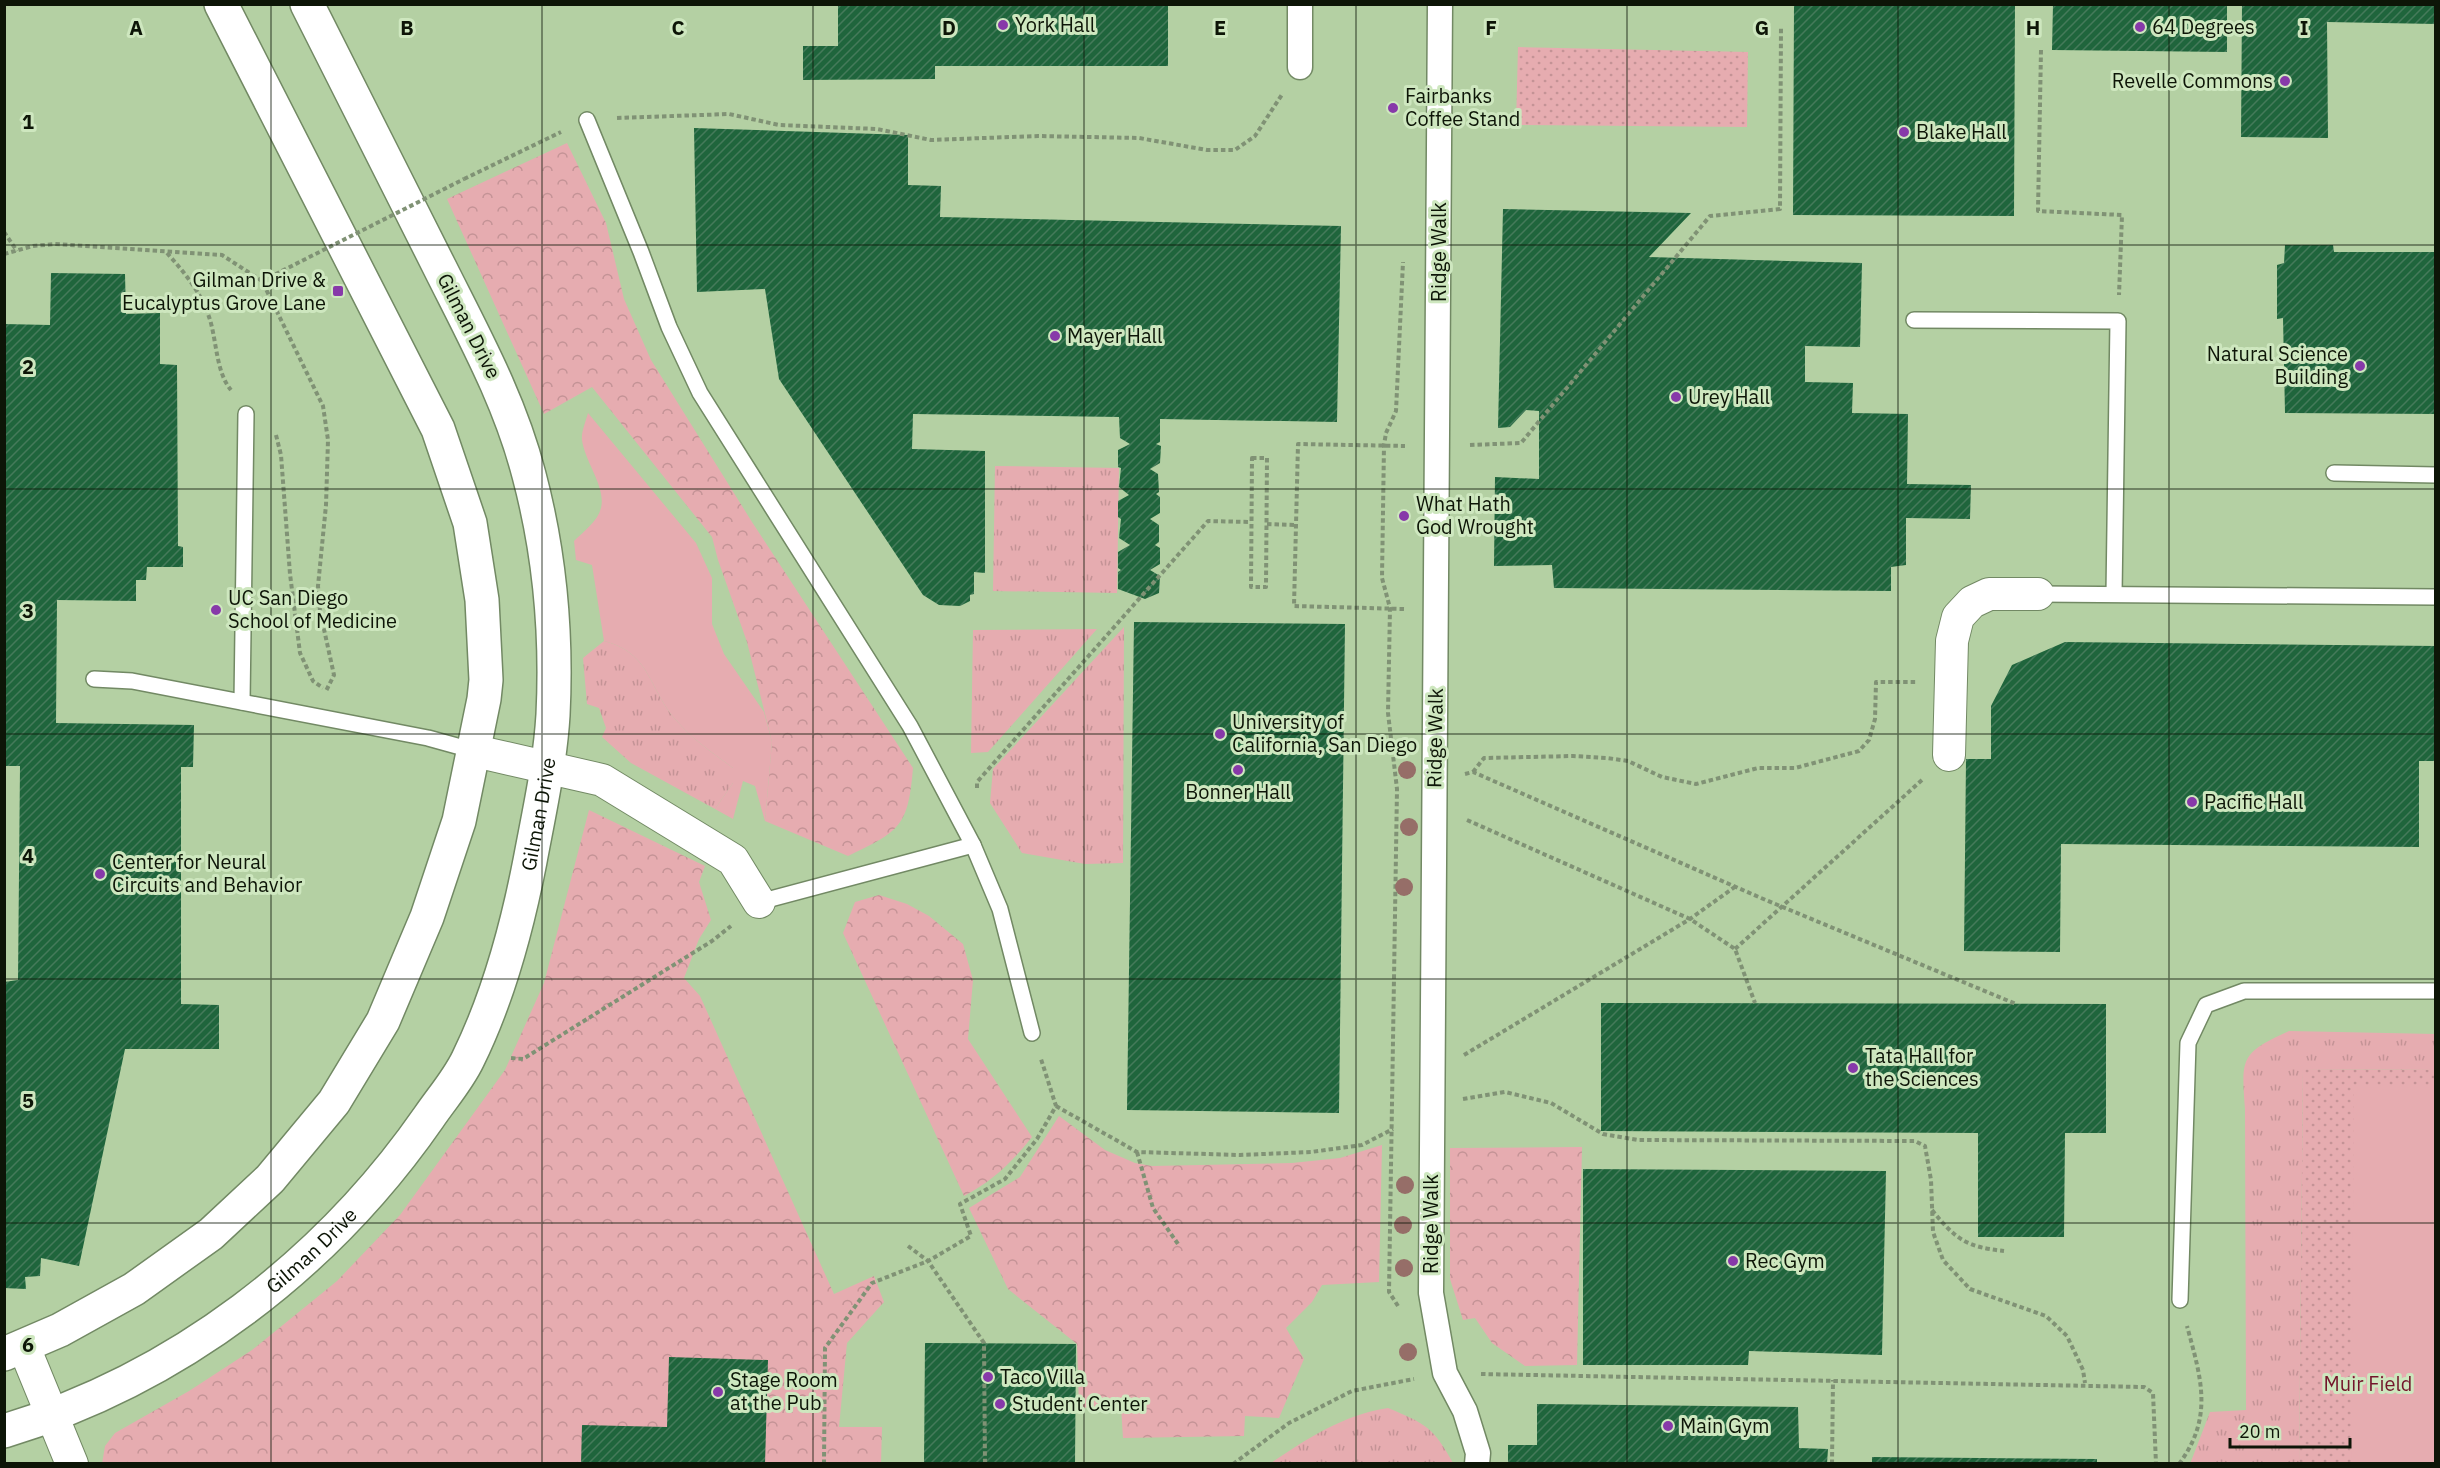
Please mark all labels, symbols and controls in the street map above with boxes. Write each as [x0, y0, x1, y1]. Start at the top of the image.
place label: York Hall [1015, 11, 1095, 38]
place label: 64 Degrees [2152, 13, 2255, 40]
text: A [129, 14, 143, 41]
text: B [400, 14, 414, 41]
text: C [671, 14, 685, 41]
text: D [942, 14, 956, 41]
text: E [1214, 14, 1226, 41]
text: F [1485, 14, 1497, 41]
text: G [1755, 14, 1769, 41]
text: H [2026, 14, 2040, 41]
text: I [2300, 14, 2308, 41]
marker: York Hall [996, 18, 1010, 32]
marker: 64 Degrees [2133, 20, 2147, 34]
place label: Revelle Commons [2112, 67, 2273, 94]
marker: Revelle Commons [2278, 74, 2292, 88]
place label: Fairbanks Coffee Stand [1405, 82, 1520, 132]
marker: Fairbanks Coffee Stand [1386, 101, 1400, 115]
text: 1 [22, 108, 34, 135]
place label: Blake Hall [1916, 118, 2007, 145]
marker: Blake Hall [1897, 125, 1911, 139]
street label: Ridge Walk [1425, 202, 1452, 302]
place label: Gilman Drive & Eucalyptus Grove Lane [122, 266, 326, 316]
street label: Gilman Drive [431, 268, 508, 383]
marker: Gilman Drive & Eucalyptus Grove Lane [331, 284, 345, 298]
place label: Mayer Hall [1067, 322, 1162, 349]
marker: Mayer Hall [1048, 329, 1062, 343]
place label: Natural Science Building [2207, 340, 2348, 390]
text: 2 [22, 353, 34, 380]
marker: Natural Science Building [2353, 359, 2367, 373]
place label: Urey Hall [1688, 383, 1770, 410]
marker: Urey Hall [1669, 390, 1683, 404]
place label: What Hath God Wrought [1416, 490, 1534, 540]
marker: What Hath God Wrought [1397, 509, 1411, 523]
place label: UC San Diego School of Medicine [228, 584, 397, 634]
text: 3 [22, 597, 34, 624]
marker: UC San Diego School of Medicine [209, 603, 223, 617]
street label: Ridge Walk [1420, 687, 1449, 788]
place label: University of California, San Diego [1232, 708, 1417, 758]
marker: University of California, San Diego [1213, 727, 1227, 741]
street label: Gilman Drive [514, 755, 562, 873]
marker: Bonner Hall [1231, 763, 1245, 777]
place label: Bonner Hall [1185, 778, 1291, 805]
place label: Pacific Hall [2204, 788, 2303, 815]
marker: Pacific Hall [2185, 795, 2199, 809]
text: 4 [22, 842, 34, 869]
place label: Center for Neural Circuits and Behavior [112, 848, 302, 898]
marker: Center for Neural Circuits and Behavior [93, 867, 107, 881]
place label: Tata Hall for the Sciences [1865, 1042, 1979, 1092]
marker: Tata Hall for the Sciences [1846, 1061, 1860, 1075]
text: 5 [22, 1087, 34, 1114]
street label: Ridge Walk [1417, 1174, 1444, 1274]
street label: Gilman Drive [260, 1201, 363, 1299]
place label: Rec Gym [1745, 1247, 1825, 1274]
marker: Rec Gym [1726, 1254, 1740, 1268]
text: 6 [22, 1331, 34, 1358]
place label: Taco Villa [1000, 1363, 1086, 1390]
place label: Stage Room at the Pub [730, 1366, 838, 1416]
marker: Taco Villa [981, 1370, 995, 1384]
park label: Muir Field [2324, 1370, 2412, 1397]
marker: Stage Room at the Pub [711, 1385, 725, 1399]
place label: Student Center [1012, 1390, 1148, 1417]
marker: Student Center [993, 1397, 1007, 1411]
scale bar [2230, 1411, 2350, 1449]
place label: Main Gym [1680, 1412, 1769, 1439]
marker: Main Gym [1661, 1419, 1675, 1433]
text: 20 m [2239, 1420, 2281, 1443]

